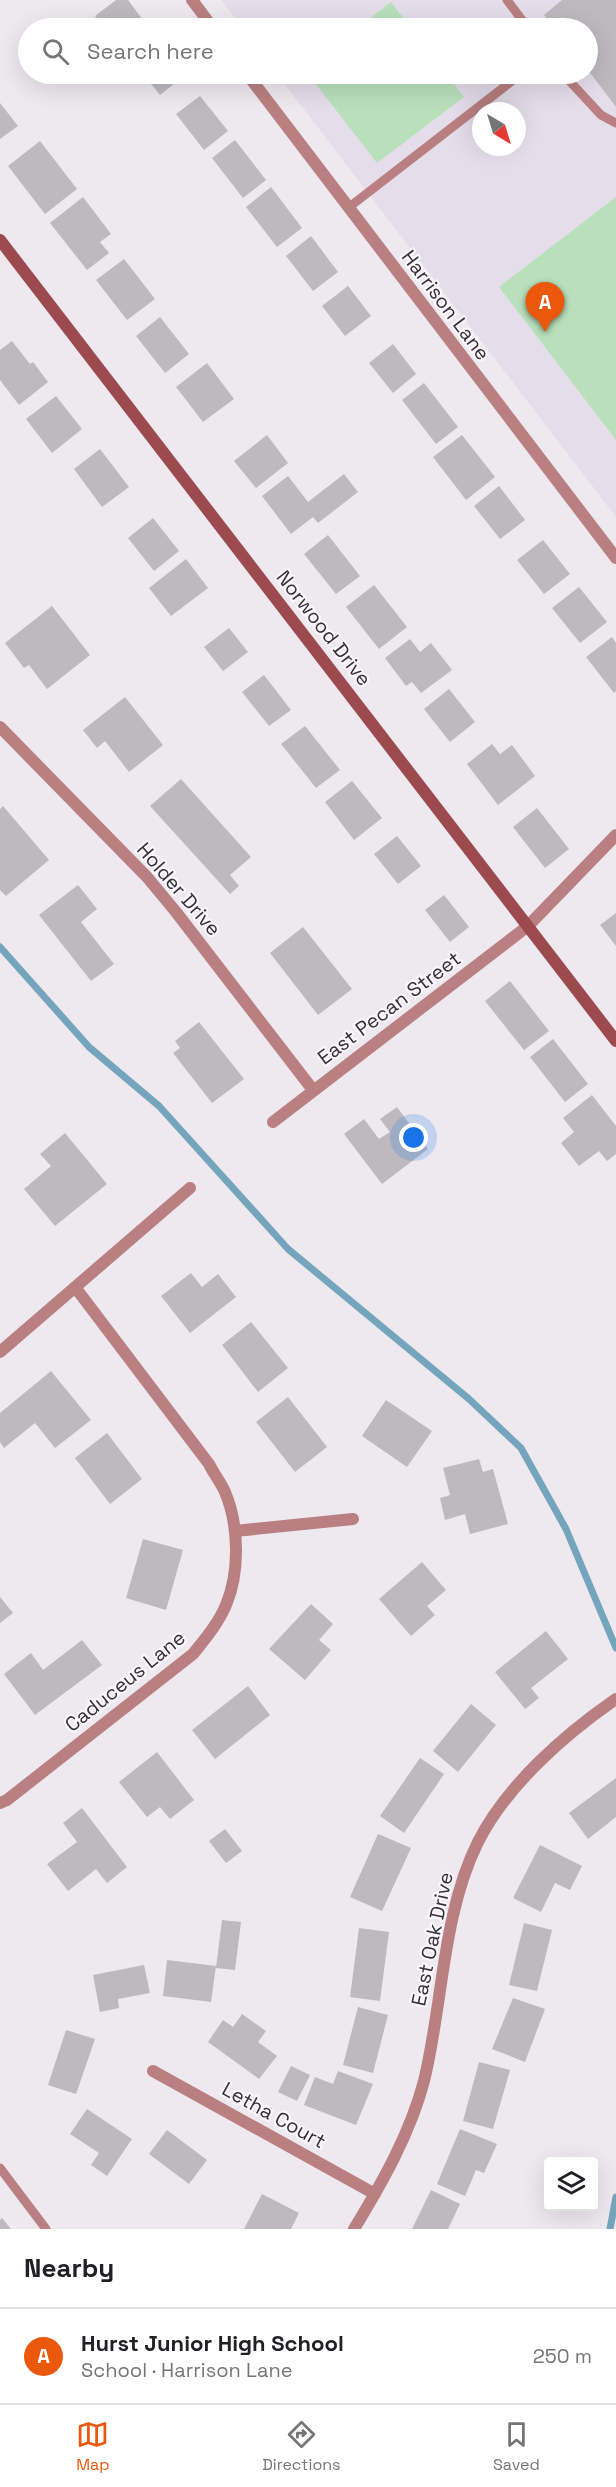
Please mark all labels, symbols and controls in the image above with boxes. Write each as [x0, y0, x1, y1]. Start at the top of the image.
search box [18, 18, 598, 84]
icon: search [39, 35, 72, 68]
text: Search here [87, 37, 214, 65]
north arrow [472, 102, 526, 156]
street label: Harrison Lane [396, 245, 496, 365]
pin: A [526, 282, 564, 332]
street label: Norwood Drive [271, 565, 377, 691]
street label: Holder Drive [131, 837, 227, 941]
street label: East Pecan Street [312, 946, 466, 1070]
your location [399, 1123, 428, 1152]
street label: Caduceus Lane [60, 1625, 190, 1737]
street label: East Oak Drive [405, 1870, 459, 2008]
street label: Letha Court [218, 2076, 330, 2154]
map controls [544, 2157, 598, 2211]
button: layers [544, 2157, 598, 2211]
text: Nearby [24, 2251, 114, 2285]
text: Hurst Junior High School [81, 2329, 344, 2357]
text: A [37, 2343, 50, 2369]
text: 250 m [533, 2343, 592, 2369]
text: School · Harrison Lane [81, 2357, 293, 2383]
tab: Map [76, 2418, 110, 2475]
tab: Directions [262, 2418, 341, 2475]
tab: Saved [493, 2418, 540, 2475]

